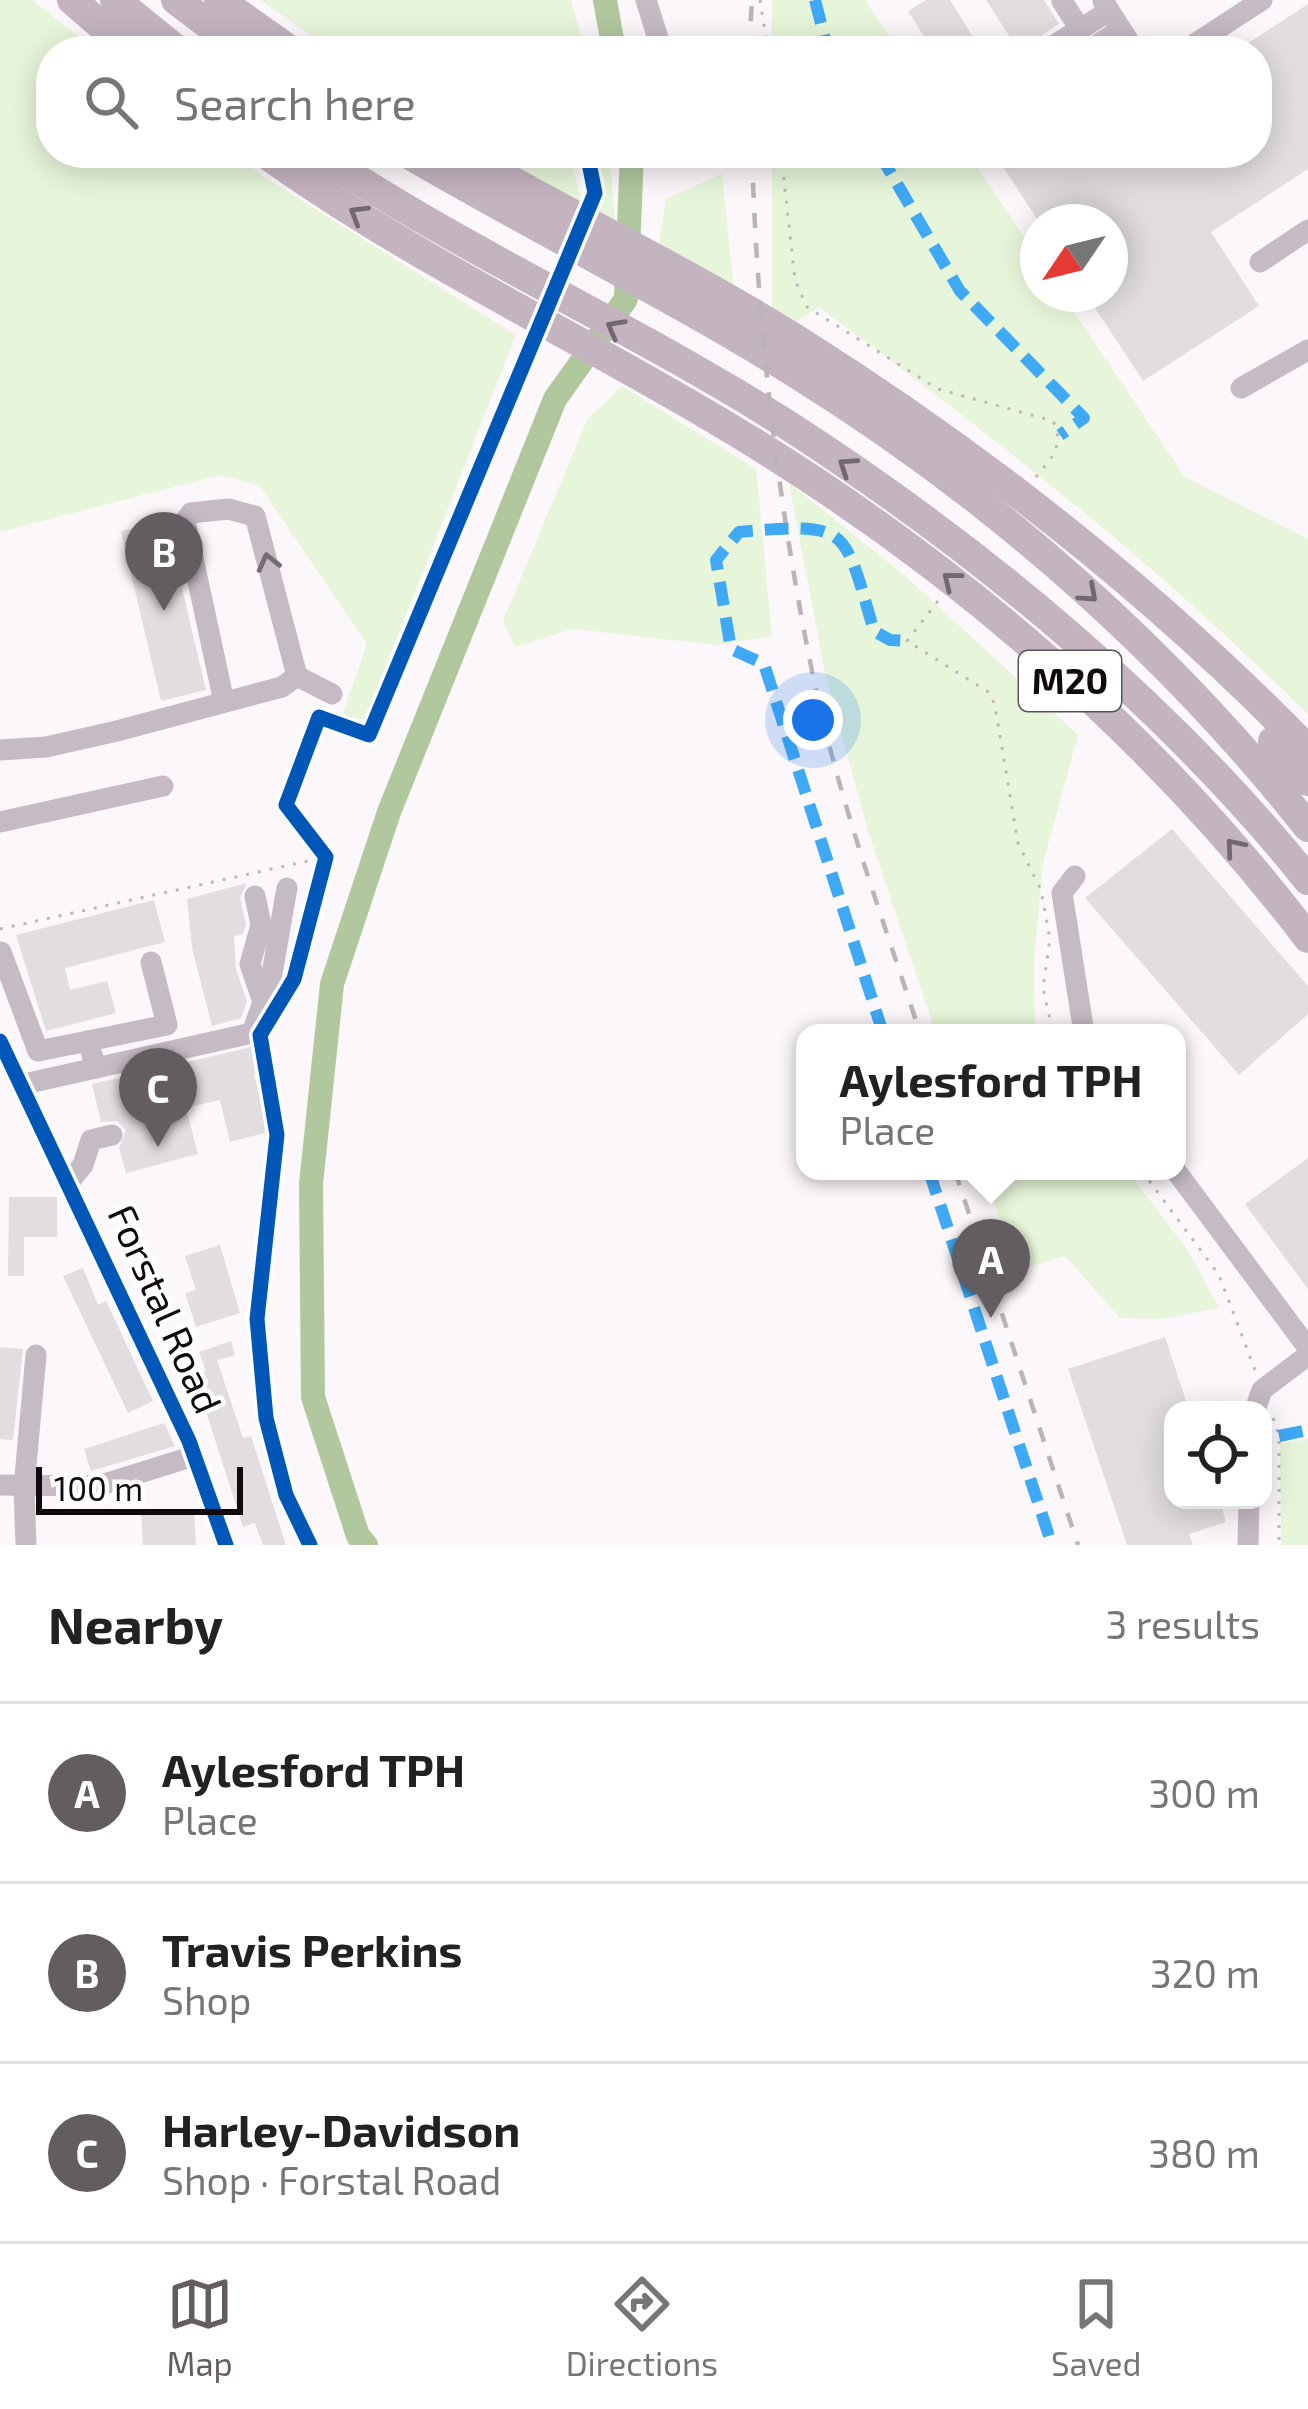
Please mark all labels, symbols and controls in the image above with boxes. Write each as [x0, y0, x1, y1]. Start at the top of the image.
search box [36, 36, 1272, 168]
icon: search [78, 69, 144, 135]
text: Search here [174, 75, 416, 129]
north arrow [1020, 204, 1128, 312]
one-way arrow [349, 206, 371, 229]
one-way arrow [606, 319, 627, 342]
one-way arrow [839, 458, 861, 480]
pin: B [125, 512, 203, 611]
one-way arrow [257, 553, 282, 573]
one-way arrow [942, 573, 964, 594]
one-way arrow [1075, 580, 1096, 601]
road number: M20 [1019, 651, 1121, 711]
your location [783, 690, 843, 750]
one-way arrow [1226, 839, 1248, 861]
popup [796, 1024, 1186, 1180]
pin: C [119, 1048, 197, 1147]
text: Aylesford TPH [839, 1052, 1143, 1106]
text: Place [839, 1106, 935, 1153]
street label: Forstal Road [99, 1197, 233, 1420]
pin: A [952, 1219, 1030, 1318]
map controls [1164, 1401, 1272, 1509]
button: locate [1164, 1401, 1272, 1509]
scale bar [36, 1461, 243, 1514]
text: 100 m [54, 1468, 143, 1508]
text: Nearby [48, 1593, 223, 1654]
text: 3 results [1106, 1600, 1260, 1647]
text: Aylesford TPH [162, 1742, 465, 1796]
text: A [74, 1769, 100, 1816]
text: 300 m [1148, 1769, 1260, 1816]
text: Place [162, 1796, 258, 1843]
text: Travis Perkins [162, 1922, 463, 1976]
text: B [75, 1949, 99, 1996]
text: 320 m [1150, 1949, 1260, 1996]
text: Shop [162, 1976, 251, 2023]
text: Harley-Davidson [162, 2102, 520, 2156]
text: C [76, 2129, 98, 2176]
text: 380 m [1148, 2129, 1260, 2176]
text: Shop · Forstal Road [162, 2156, 501, 2203]
tab: Map [167, 2271, 233, 2383]
tab: Directions [566, 2271, 718, 2383]
tab: Saved [1051, 2271, 1141, 2383]

